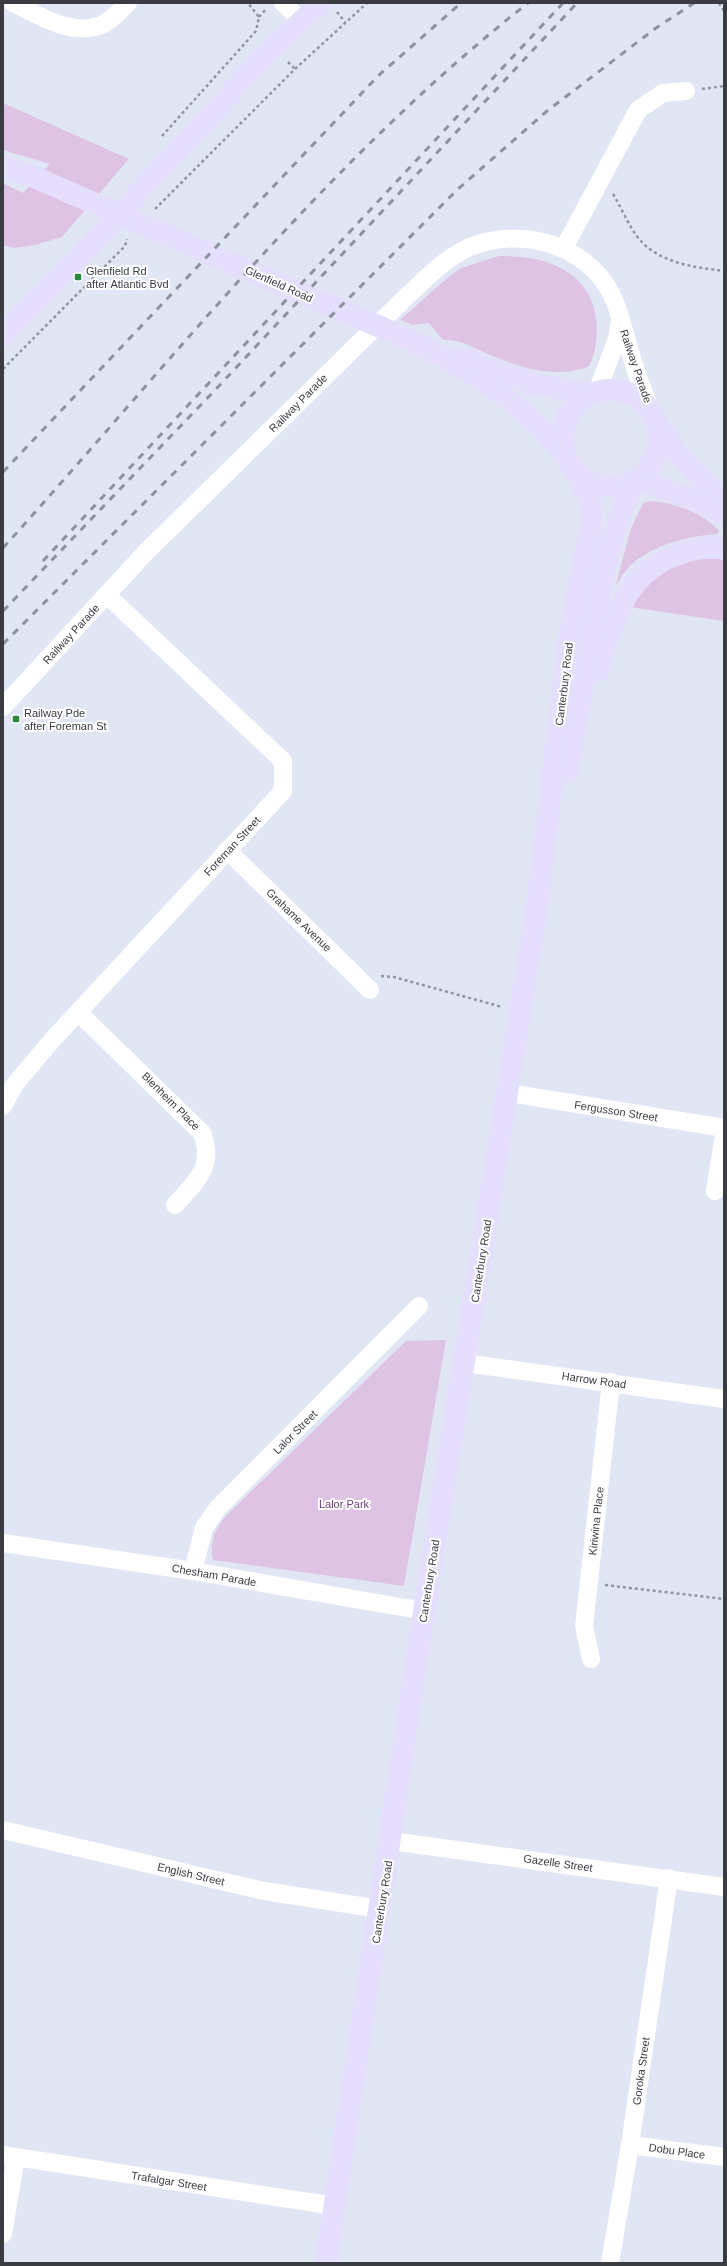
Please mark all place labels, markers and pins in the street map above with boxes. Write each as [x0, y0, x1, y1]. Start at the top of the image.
place label: Glenfield Rd after Atlantic Bvd [86, 265, 169, 290]
marker: Glenfield Rd after Atlantic Bvd [73, 272, 83, 282]
place label: Railway Pde after Foreman St [24, 707, 107, 732]
marker: Railway Pde after Foreman St [11, 714, 21, 724]

